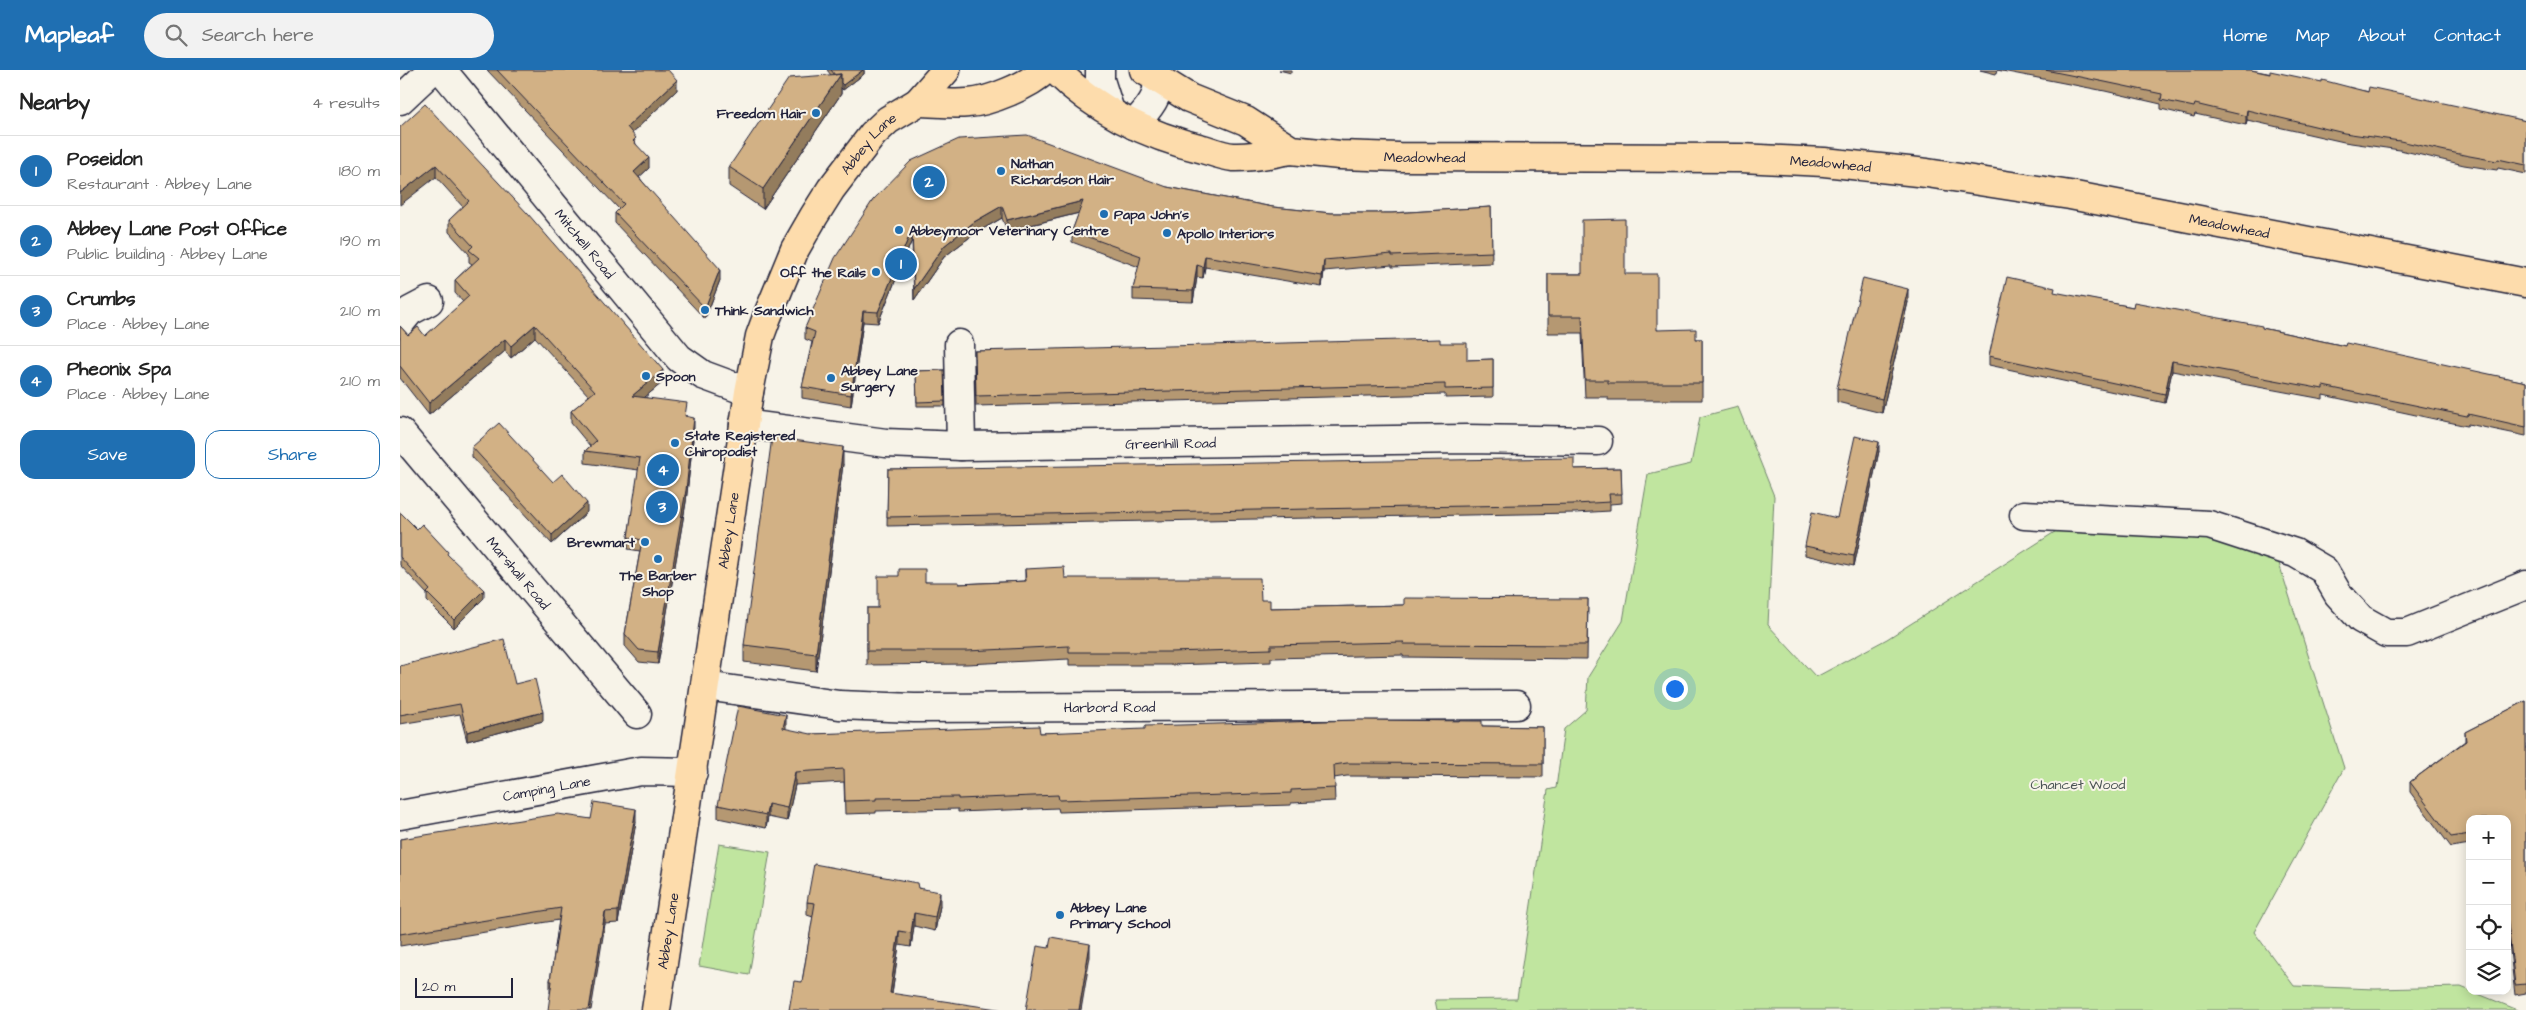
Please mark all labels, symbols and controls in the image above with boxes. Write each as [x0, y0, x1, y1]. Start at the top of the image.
search box [144, 13, 494, 58]
text: Mapleaf [25, 18, 114, 52]
icon: search [162, 21, 190, 49]
text: Search here [202, 22, 314, 49]
text: Home [2223, 23, 2268, 48]
text: Map [2296, 23, 2330, 48]
text: About [2358, 23, 2406, 48]
text: Contact [2434, 23, 2501, 48]
text: Nearby [20, 88, 90, 117]
text: 4 results [312, 92, 380, 114]
place label: Freedom Hair [716, 104, 806, 124]
marker: Freedom Hair [810, 107, 822, 119]
street label: Abbey Lane [836, 108, 901, 179]
text: Poseidon [67, 146, 142, 173]
street label: Meadowhead [1384, 147, 1465, 168]
street label: Meadowhead [1789, 151, 1872, 178]
place label: Nathan Richardson Hair [1011, 154, 1114, 190]
text: 1 [35, 160, 37, 182]
text: 180 m [339, 160, 380, 182]
pin: 2 [913, 163, 945, 201]
marker: Nathan Richardson Hair [995, 165, 1007, 177]
text: Restaurant · Abbey Lane [67, 173, 252, 195]
street label: Mitchell Road [549, 205, 619, 284]
place label: Papa John's [1114, 205, 1189, 225]
marker: Papa John's [1098, 208, 1110, 220]
street label: Meadowhead [2187, 209, 2271, 244]
text: Abbey Lane Post Office [67, 216, 287, 243]
place label: Abbeymoor Veterinary Centre [909, 221, 1109, 241]
marker: Abbeymoor Veterinary Centre [893, 224, 905, 236]
place label: Apollo Interiors [1177, 224, 1274, 244]
marker: Apollo Interiors [1161, 227, 1173, 239]
text: 2 [31, 230, 41, 252]
text: 190 m [340, 230, 380, 252]
text: Public building · Abbey Lane [67, 243, 268, 265]
pin: 1 [885, 245, 917, 283]
place label: Off the Rails [780, 263, 866, 283]
marker: Off the Rails [870, 266, 882, 278]
text: Crumbs [67, 286, 136, 313]
text: 3 [32, 300, 40, 322]
text: 210 m [340, 300, 380, 322]
place label: Think Sandwich [714, 301, 815, 321]
marker: Think Sandwich [699, 304, 711, 316]
text: Place · Abbey Lane [67, 313, 210, 335]
text: Pheonix Spa [67, 356, 171, 383]
place label: Abbey Lane Surgery [840, 361, 918, 398]
place label: Spoon [655, 367, 696, 387]
text: 4 [31, 370, 41, 392]
text: 210 m [340, 370, 380, 392]
marker: Spoon [640, 370, 652, 382]
marker: Abbey Lane Surgery [825, 372, 837, 384]
text: Place · Abbey Lane [67, 383, 210, 405]
place label: State Registered Chiropodist [684, 426, 796, 462]
button: Save [20, 430, 195, 479]
button: Share [205, 430, 380, 479]
street label: Greenhill Road [1125, 433, 1216, 455]
marker: State Registered Chiropodist [669, 437, 681, 449]
pin: 4 [647, 451, 679, 489]
pin: 3 [646, 488, 678, 526]
street label: Abbey Lane [714, 491, 745, 570]
street label: Marshall Road [481, 533, 554, 614]
place label: Brewmart [567, 533, 635, 553]
marker: Brewmart [639, 536, 651, 548]
marker: The Barber Shop [652, 553, 664, 565]
place label: The Barber Shop [619, 566, 697, 602]
your location [1662, 676, 1688, 702]
street label: Harbord Road [1064, 698, 1156, 718]
street label: Camping Lane [501, 771, 593, 807]
park label: Chancet Wood [2031, 775, 2125, 795]
map controls [2466, 815, 2511, 995]
button: + [2466, 815, 2511, 860]
button: − [2466, 860, 2511, 905]
street label: Abbey Lane [653, 891, 685, 971]
place label: Abbey Lane Primary School [1070, 898, 1171, 934]
button: locate [2466, 905, 2511, 950]
marker: Abbey Lane Primary School [1054, 909, 1066, 921]
button: layers [2466, 950, 2511, 995]
scale bar [415, 975, 512, 998]
text: 20 m [422, 977, 455, 997]

